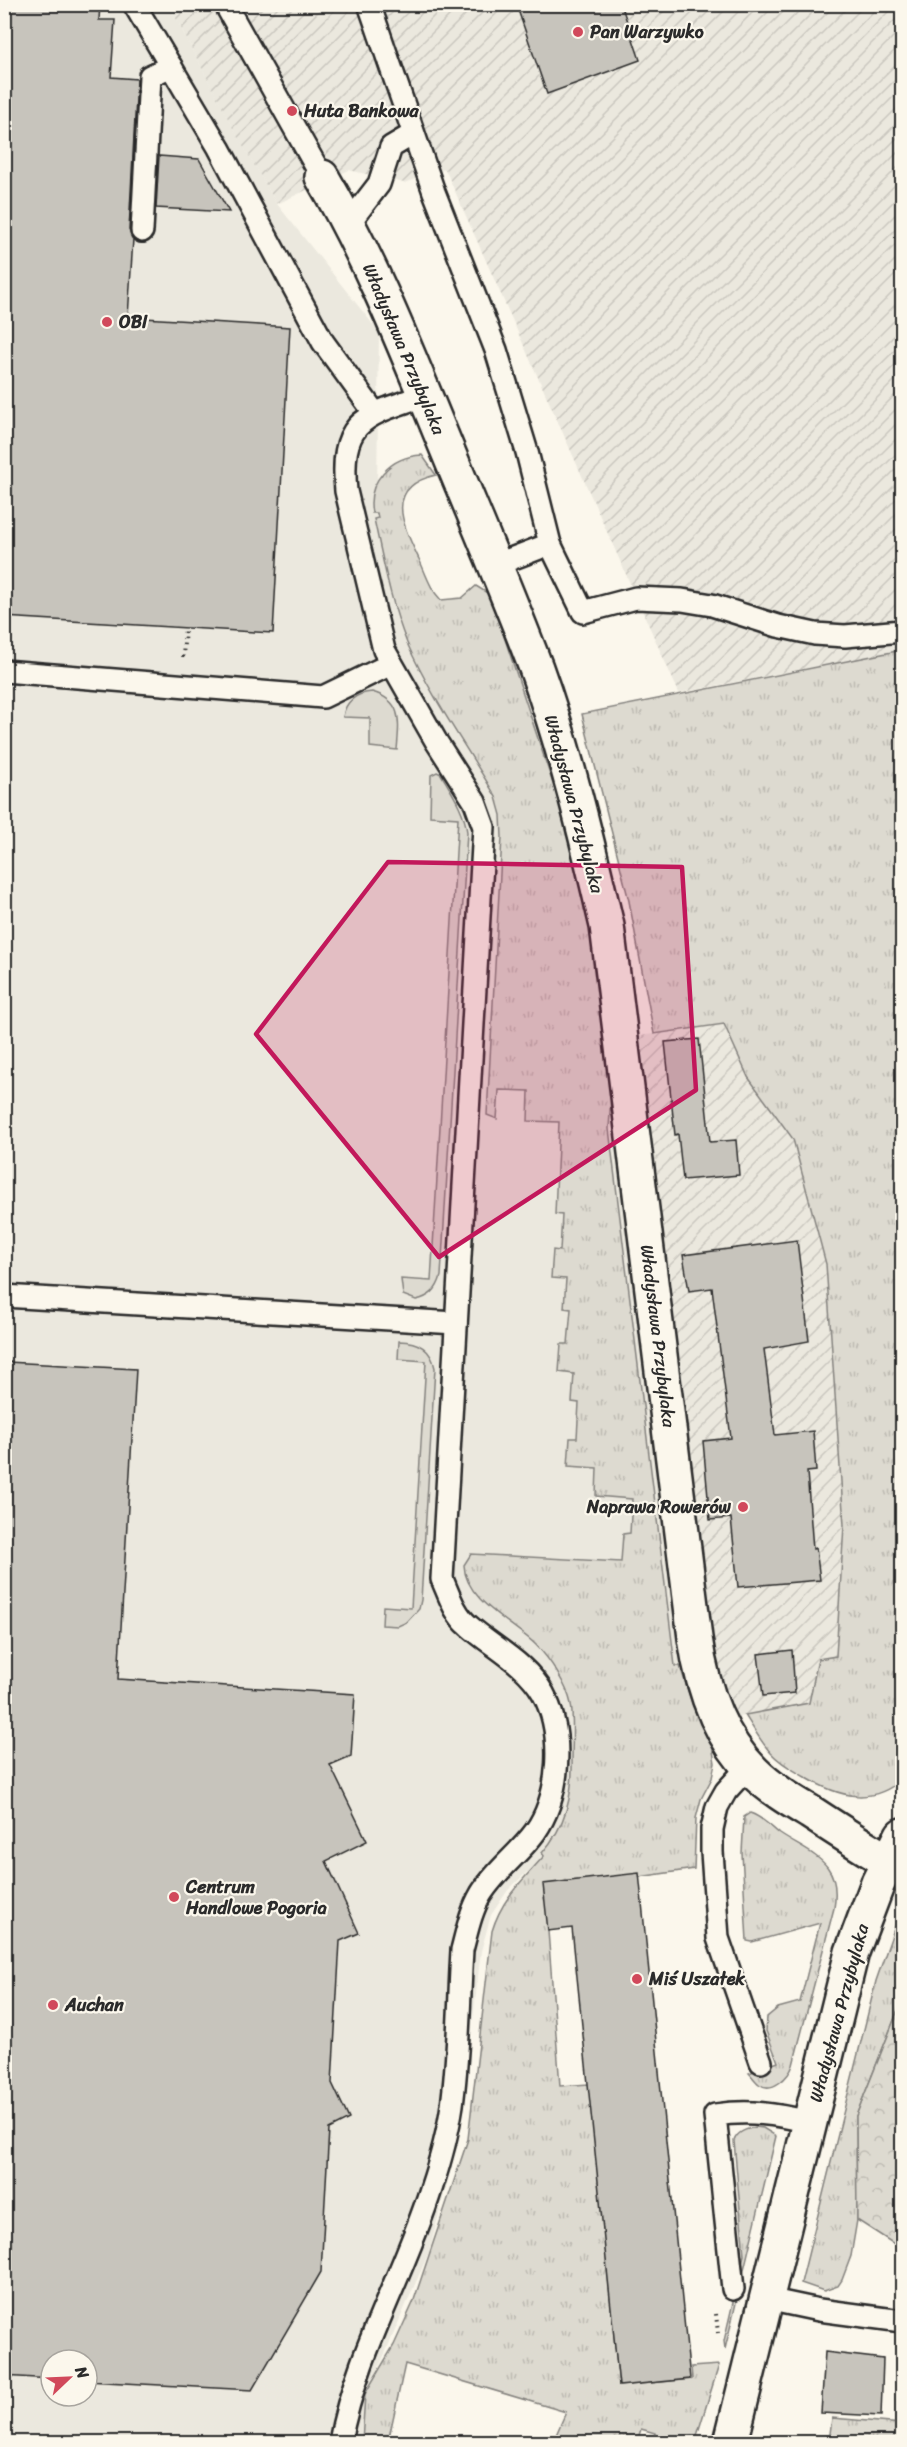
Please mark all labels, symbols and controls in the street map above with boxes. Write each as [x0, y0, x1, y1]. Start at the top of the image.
place label: Pan Warzywko [590, 16, 704, 48]
marker: Pan Warzywko [571, 25, 585, 39]
place label: Huta Bankowa [303, 95, 419, 127]
marker: Huta Bankowa [285, 104, 299, 118]
street label: Władysława Przybylaka [353, 258, 455, 441]
place label: OBI [119, 306, 148, 338]
marker: OBI [100, 315, 114, 329]
street label: Władysława Przybylaka [535, 711, 613, 898]
street label: Władysława Przybylaka [631, 1243, 685, 1430]
place label: Naprawa Rowerów [586, 1491, 732, 1523]
marker: Naprawa Rowerów [736, 1500, 750, 1514]
place label: Centrum Handlowe Pogoria [185, 1871, 327, 1924]
marker: Centrum Handlowe Pogoria [167, 1890, 181, 1904]
street label: Władysława Przybylaka [800, 1919, 878, 2106]
place label: Miś Uszatek [648, 1963, 745, 1995]
marker: Miś Uszatek [630, 1972, 644, 1986]
place label: Auchan [64, 1989, 124, 2021]
marker: Auchan [46, 1998, 60, 2012]
north arrow [39, 2348, 99, 2408]
text: N [66, 2361, 98, 2384]

